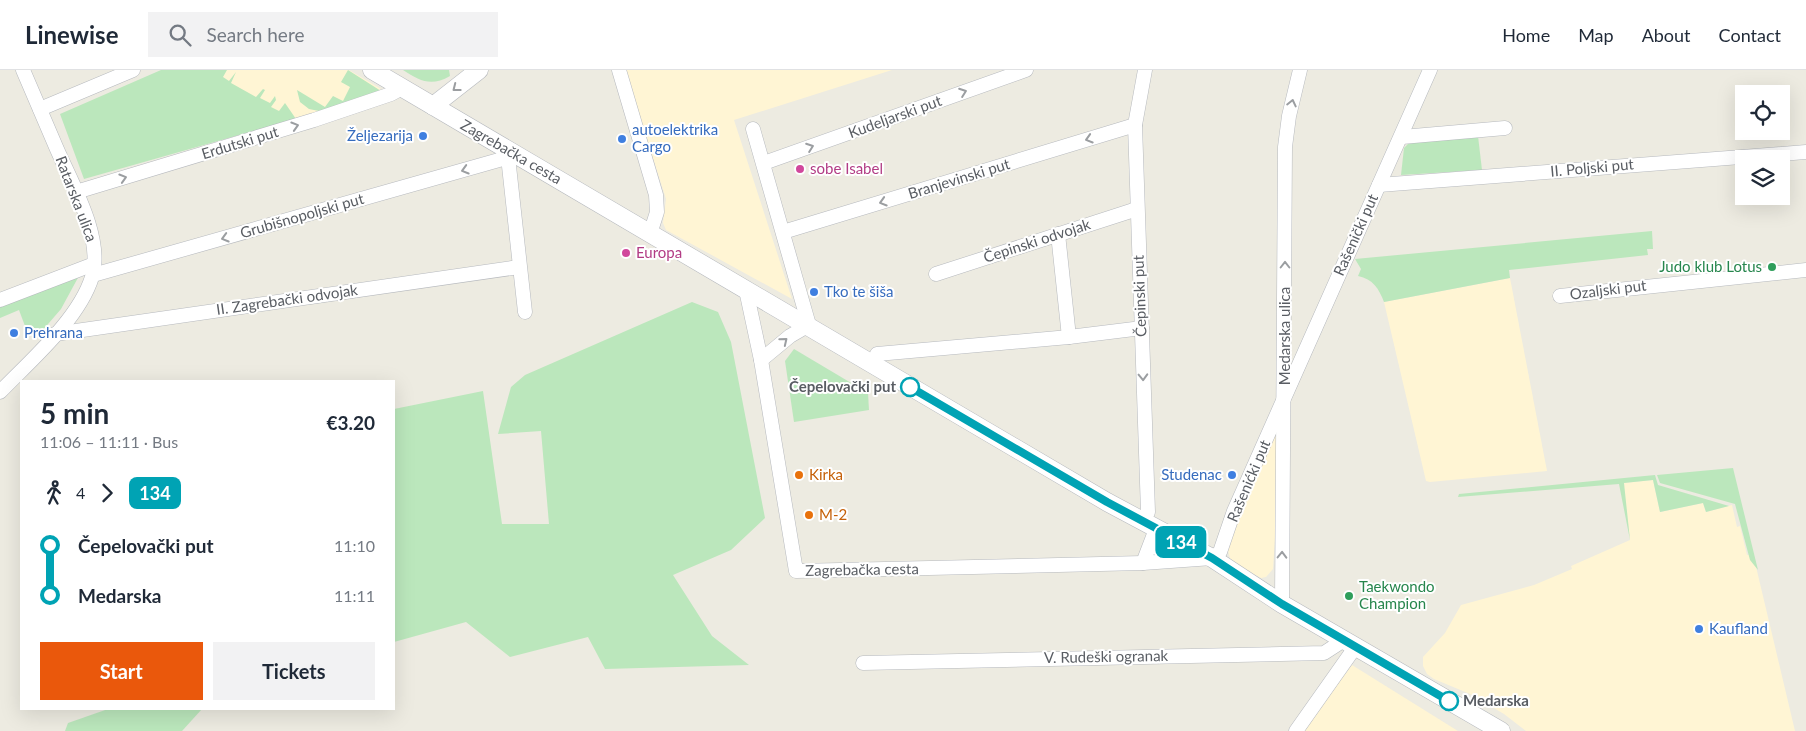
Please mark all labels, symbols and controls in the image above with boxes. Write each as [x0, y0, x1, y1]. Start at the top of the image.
search box [148, 12, 498, 57]
text: Linewise [25, 20, 118, 49]
icon: search [166, 21, 194, 49]
text: Search here [206, 23, 304, 46]
text: Home [1502, 24, 1550, 46]
text: Map [1578, 24, 1614, 46]
text: About [1642, 24, 1691, 46]
text: Contact [1719, 24, 1781, 46]
one-way arrow [453, 83, 462, 91]
map controls [1735, 85, 1790, 205]
button: locate [1735, 85, 1790, 140]
one-way arrow [958, 88, 967, 98]
street label: Kudeljarski put [846, 91, 944, 141]
one-way arrow [1286, 99, 1297, 107]
street label: Zagrebačka cesta [458, 115, 565, 187]
place label: autoelektrika Cargo [632, 120, 718, 155]
street label: Erdutski put [199, 122, 281, 162]
one-way arrow [291, 122, 299, 132]
place label: Željezarija [347, 126, 413, 144]
marker: Željezarija [417, 130, 429, 142]
marker: autoelektrika Cargo [616, 133, 628, 145]
one-way arrow [1085, 134, 1093, 144]
one-way arrow [805, 143, 814, 153]
button: layers [1735, 150, 1790, 205]
street label: Ratarska ulica [52, 153, 102, 244]
street label: Branjevinski put [906, 154, 1012, 202]
street label: II. Poljski put [1549, 154, 1635, 180]
place label: sobe Isabel [810, 159, 883, 177]
marker: sobe Isabel [794, 163, 806, 175]
one-way arrow [462, 164, 470, 174]
one-way arrow [118, 173, 127, 183]
street label: Grubišnopoljski put [238, 189, 366, 241]
street label: Rašenički put [1329, 190, 1381, 278]
one-way arrow [879, 196, 888, 206]
street label: Čepinski odvojak [981, 214, 1093, 266]
one-way arrow [221, 232, 229, 242]
place label: Europa [636, 243, 682, 261]
marker: Europa [620, 247, 632, 259]
street label: Čepinski put [1129, 254, 1149, 337]
place label: Judo klub Lotus [1659, 257, 1762, 275]
one-way arrow [1280, 261, 1290, 268]
marker: Judo klub Lotus [1766, 261, 1778, 273]
street label: Ozaljski put [1569, 275, 1648, 303]
street label: II. Zagrebački odvojak [215, 280, 359, 318]
place label: Tko te šiša [824, 282, 893, 300]
marker: Tko te šiša [808, 286, 820, 298]
street label: Medarska ulica [1275, 287, 1293, 385]
place label: Prehrana [24, 323, 83, 341]
marker: Prehrana [8, 327, 20, 339]
one-way arrow [778, 338, 787, 346]
one-way arrow [1138, 373, 1149, 381]
place label: Čepelovački put [789, 377, 896, 395]
marker: Čepelovački put [900, 377, 920, 397]
text: 5 min [40, 396, 109, 430]
text: €3.20 [326, 411, 375, 434]
text: 11:06 – 11:11 · Bus [40, 432, 178, 451]
street label: Rašenićki put [1223, 436, 1274, 524]
place label: Kirka [809, 465, 843, 483]
place label: Studenac [1161, 465, 1222, 483]
marker: Kirka [793, 469, 805, 481]
marker: Studenac [1226, 469, 1238, 481]
icon: walk [40, 479, 68, 507]
icon: forward [93, 479, 121, 507]
text: 134 [139, 482, 171, 504]
text: 4 [76, 483, 85, 502]
place label: M-2 [819, 505, 847, 523]
marker: M-2 [803, 509, 815, 521]
line badge: 134 [1152, 526, 1210, 558]
text: 134 [1165, 531, 1197, 553]
text: Čepelovački put [78, 534, 214, 557]
text: 11:10 [334, 536, 375, 555]
one-way arrow [1277, 551, 1287, 558]
street label: Zagrebačka cesta [805, 559, 919, 579]
place label: Taekwondo Champion [1359, 577, 1435, 612]
text: Medarska [78, 584, 161, 607]
text: 11:11 [334, 586, 375, 605]
marker: Taekwondo Champion [1343, 590, 1355, 602]
place label: Kaufland [1709, 619, 1768, 637]
marker: Kaufland [1693, 623, 1705, 635]
button: Start [40, 642, 203, 700]
button: Tickets [213, 642, 375, 700]
street label: V. Rudeški ogranak [1044, 646, 1169, 666]
marker: Medarska [1439, 691, 1459, 711]
place label: Medarska [1463, 691, 1529, 709]

